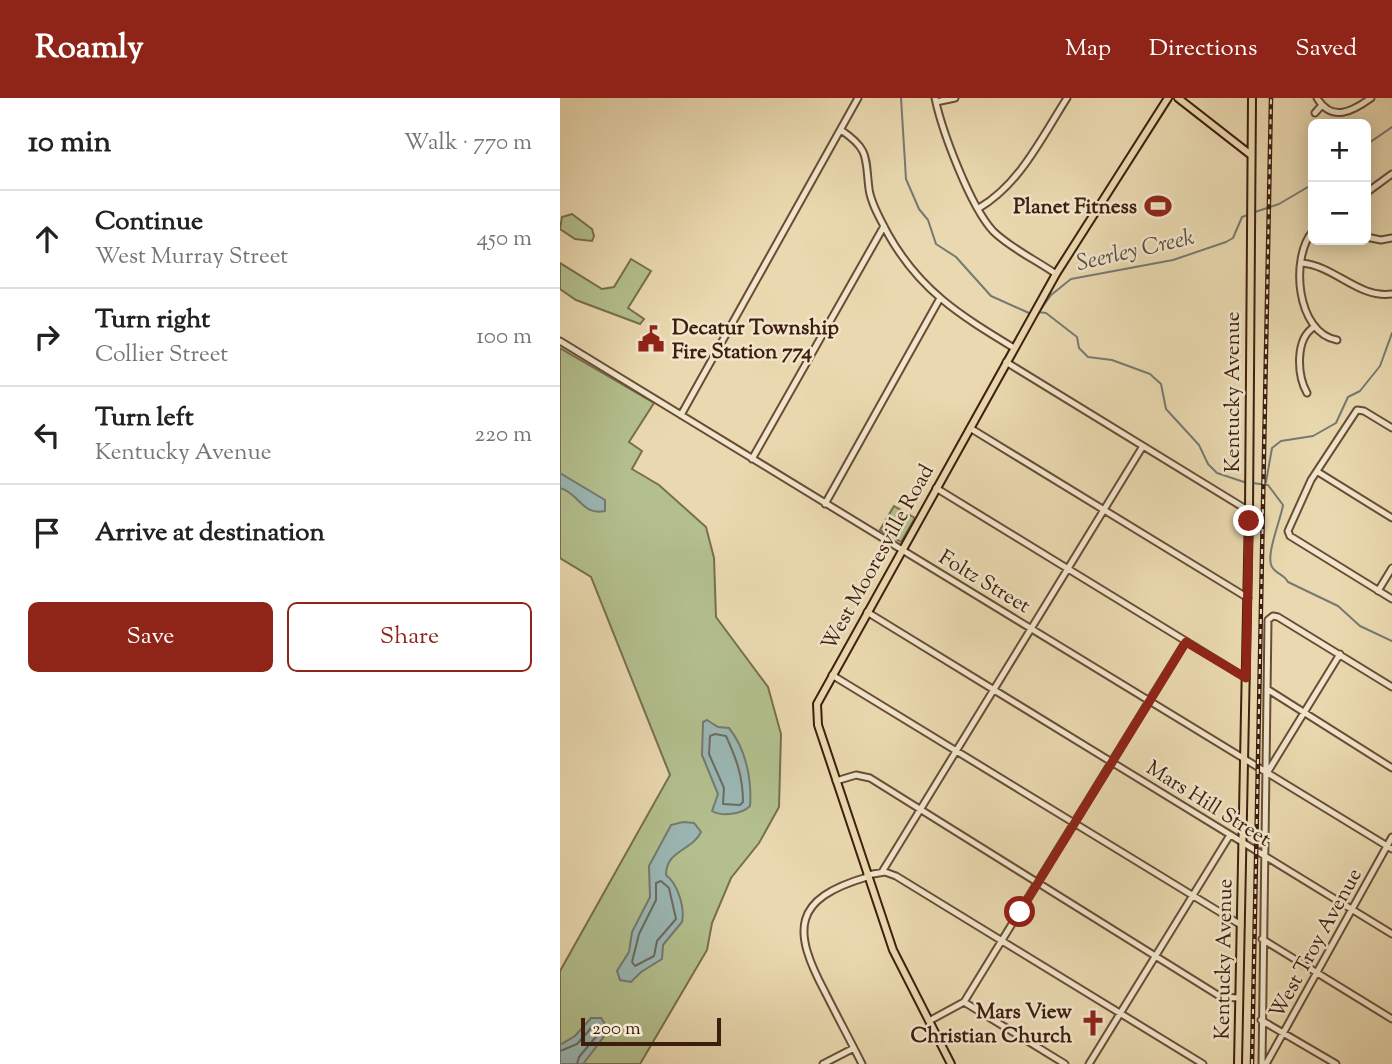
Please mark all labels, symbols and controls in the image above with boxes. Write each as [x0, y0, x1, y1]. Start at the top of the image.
text: Roamly [35, 25, 144, 73]
text: Map [1065, 32, 1111, 66]
text: Directions [1149, 32, 1257, 66]
text: Saved [1295, 32, 1357, 66]
map controls [1308, 119, 1371, 245]
button: + [1308, 119, 1371, 182]
text: 10 min [28, 122, 111, 165]
text: Walk · 770 m [404, 127, 532, 160]
button: − [1308, 182, 1371, 245]
sports icon: Planet Fitness [1143, 191, 1173, 221]
place label: Planet Fitness [1013, 193, 1137, 223]
text: Continue [95, 204, 203, 241]
icon: ahead [28, 220, 66, 258]
water label: Seerley Creek [1073, 222, 1198, 281]
text: 450 m [476, 223, 532, 256]
text: West Murray Street [95, 241, 288, 274]
text: Turn right [95, 302, 210, 339]
street label: Kentucky Avenue [1219, 311, 1249, 473]
place label: Decatur Township Fire Station 774 [672, 314, 839, 368]
icon: right [28, 318, 66, 356]
text: 100 m [476, 321, 532, 354]
public building icon: Decatur Township Fire Station 774 [636, 324, 666, 354]
text: Collier Street [95, 339, 228, 372]
text: Turn left [95, 400, 194, 437]
icon: left [28, 416, 66, 454]
text: 220 m [474, 419, 532, 452]
text: Kentucky Avenue [95, 437, 271, 470]
street label: West Mooresville Road [815, 459, 943, 657]
route end [1233, 505, 1264, 536]
icon: arrive [28, 514, 66, 552]
text: Arrive at destination [95, 515, 325, 552]
street label: Foltz Street [932, 544, 1035, 622]
button: Save [28, 602, 273, 672]
button: Share [287, 602, 532, 672]
street label: Mars Hill Street [1140, 754, 1276, 855]
street label: West Troy Avenue [1263, 863, 1371, 1025]
street label: Kentucky Avenue [1209, 878, 1241, 1040]
route start [1004, 896, 1035, 927]
place label: Mars View Christian Church [910, 998, 1073, 1052]
church icon: Mars View Christian Church [1078, 1008, 1108, 1038]
scale bar [581, 1015, 721, 1047]
text: 200 m [592, 1016, 641, 1043]

